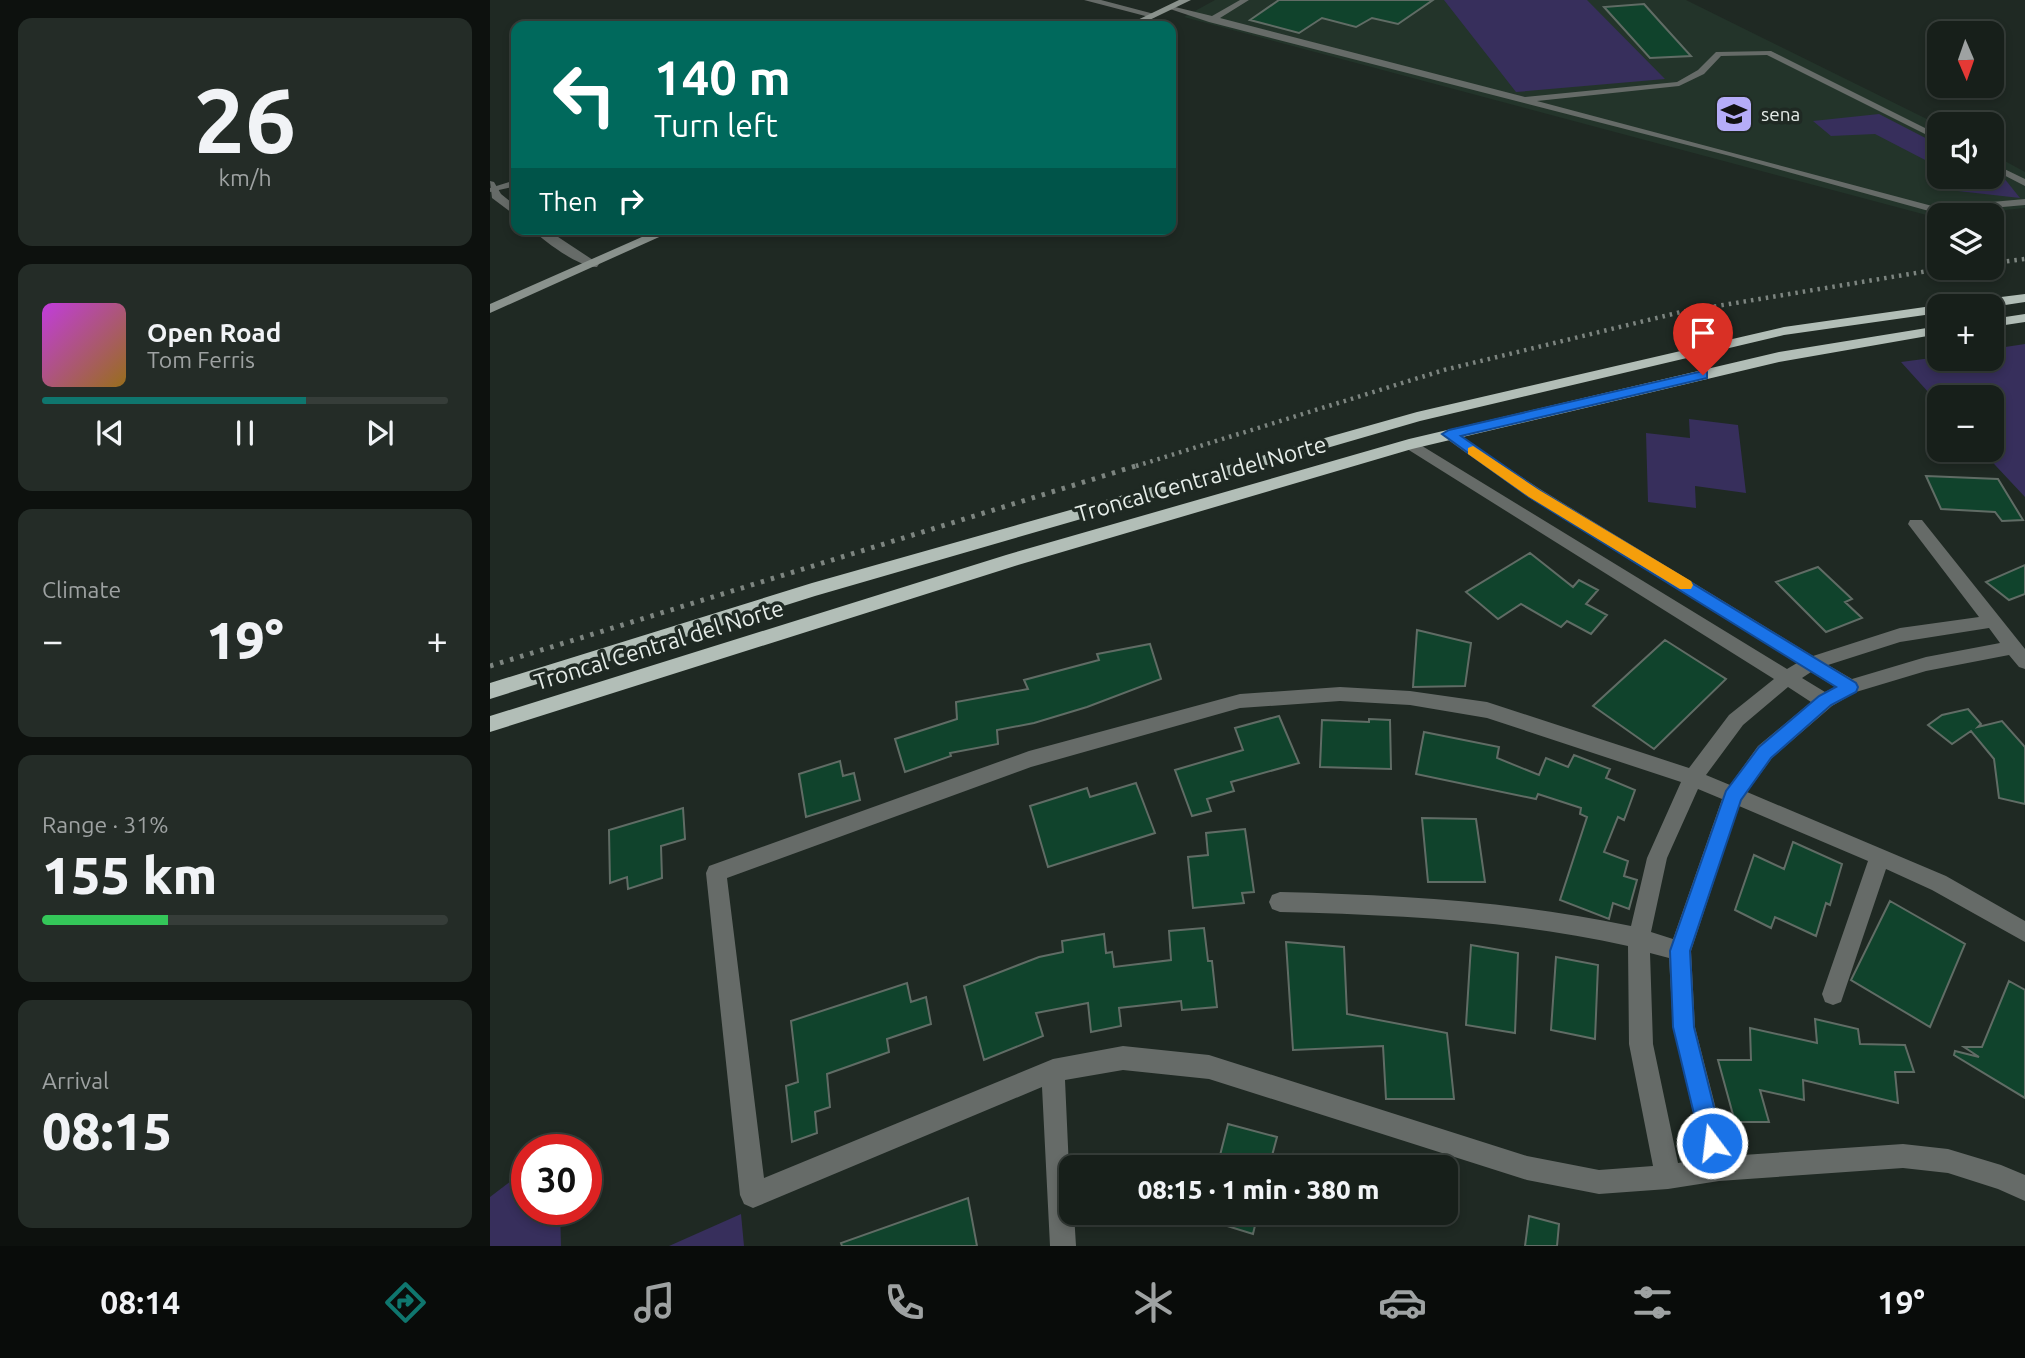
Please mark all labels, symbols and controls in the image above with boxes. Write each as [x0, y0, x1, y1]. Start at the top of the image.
north arrow [1927, 21, 2004, 98]
map controls [1927, 21, 2004, 462]
icon: left [539, 49, 630, 140]
text: 140 m [654, 49, 791, 104]
text: 26 [194, 68, 296, 170]
school or university icon: sena [1713, 93, 1755, 135]
place label: sena [1761, 103, 1800, 125]
text: Turn left [654, 107, 778, 143]
button: sound [1927, 112, 2004, 189]
text: km/h [218, 165, 272, 190]
icon: right [612, 182, 650, 220]
text: Then [539, 187, 598, 216]
button: layers [1927, 203, 2004, 280]
button: + [1927, 294, 2004, 371]
pin [1673, 303, 1733, 375]
icon: arrive [1684, 314, 1722, 352]
text: Open Road [147, 318, 281, 347]
text: Tom Ferris [147, 347, 255, 372]
button: − [1927, 385, 2004, 462]
icon: previous [91, 414, 129, 452]
icon: pause [226, 414, 264, 452]
icon: next [361, 414, 399, 452]
street label: Troncal Central del Norte [1073, 431, 1329, 526]
text: Climate [42, 577, 121, 602]
street label: Troncal Central del Norte [531, 595, 787, 694]
text: 19° [206, 611, 284, 669]
text: − [42, 619, 63, 661]
text: + [427, 619, 448, 661]
text: Range · 31% [42, 812, 169, 837]
text: 155 km [42, 846, 217, 904]
text: Arrival [42, 1068, 109, 1093]
text: 08:15 [42, 1102, 172, 1160]
position arrow [1675, 1106, 1749, 1180]
speed limit sign: 30 [511, 1134, 602, 1225]
text: 08:15 · 1 min · 380 m [1138, 1175, 1379, 1204]
icon: directions [381, 1278, 430, 1327]
icon: music [630, 1278, 679, 1327]
icon: phone [880, 1278, 929, 1327]
icon: climate [1129, 1278, 1178, 1327]
icon: car [1378, 1278, 1427, 1327]
icon: filters [1628, 1278, 1677, 1327]
text: 08:14 [100, 1284, 180, 1320]
text: 19° [1877, 1284, 1925, 1320]

